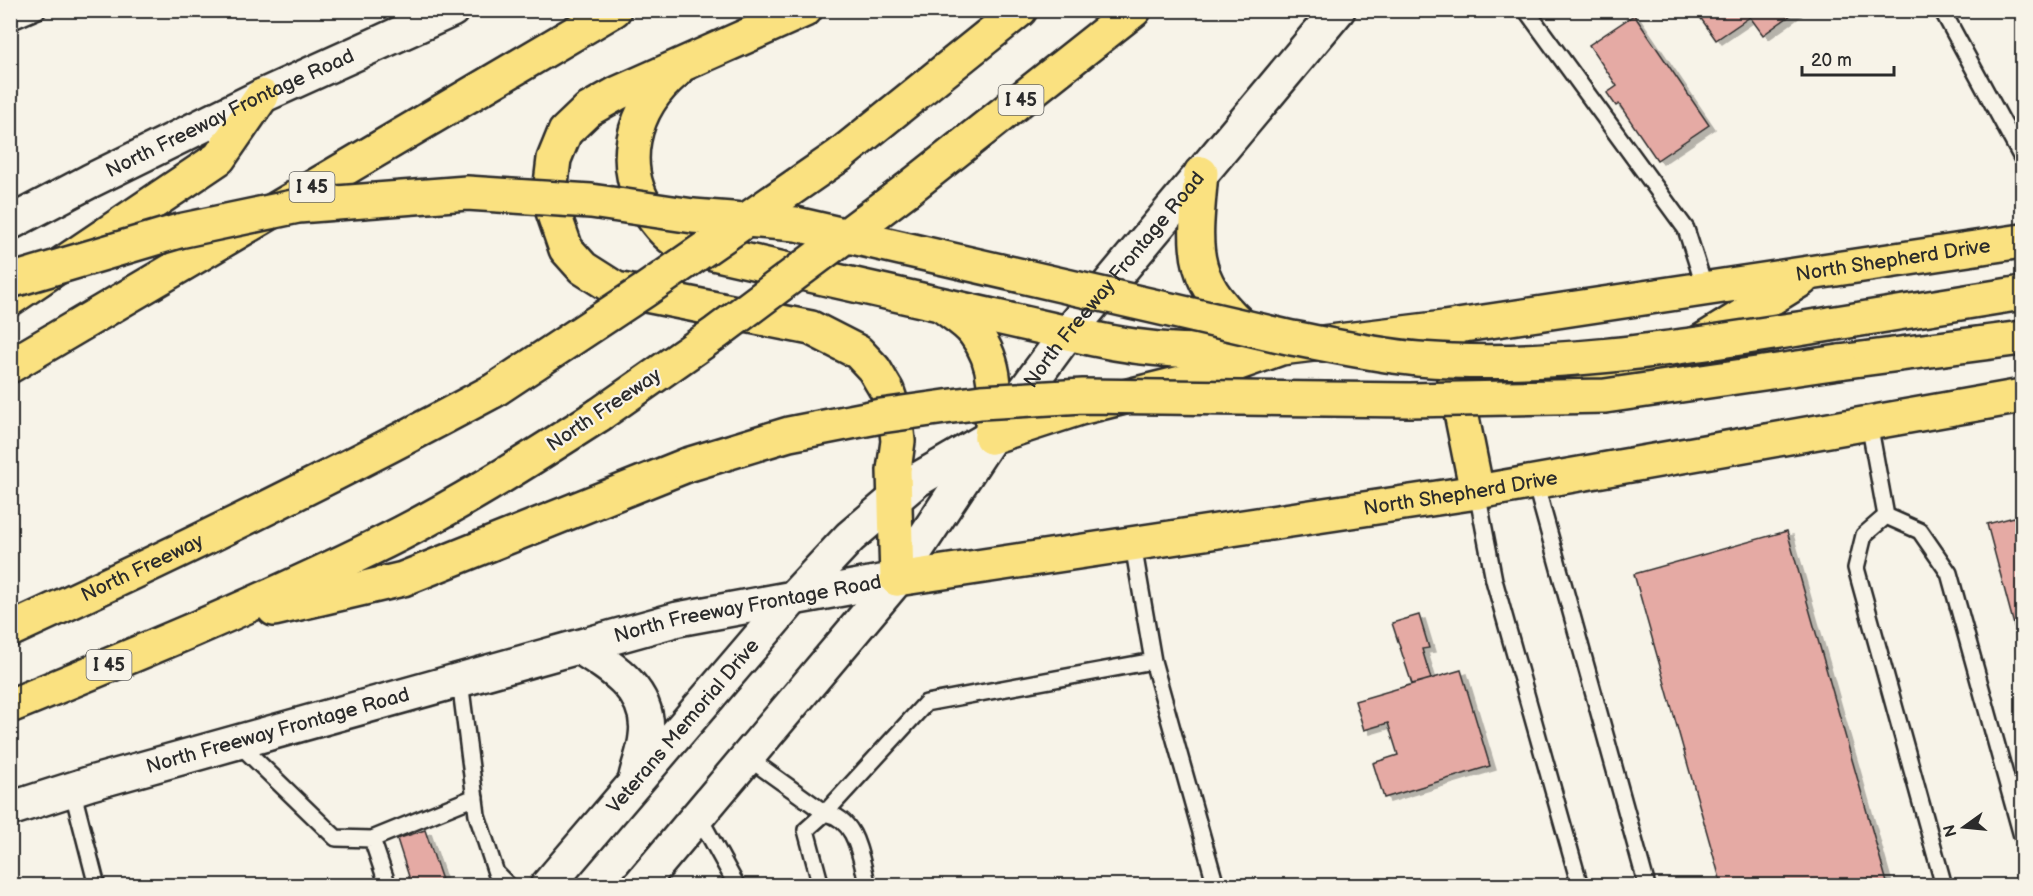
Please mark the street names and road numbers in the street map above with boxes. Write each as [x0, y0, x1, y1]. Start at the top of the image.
street label: North Freeway Frontage Road [102, 44, 358, 183]
road number: I 45 [998, 85, 1044, 115]
street label: North Freeway Frontage Road [1019, 167, 1210, 393]
road number: I 45 [290, 172, 334, 202]
street label: North Shepherd Drive [1794, 234, 1992, 287]
street label: North Freeway [542, 363, 666, 457]
street label: North Shepherd Drive [1362, 466, 1560, 521]
street label: North Freeway [77, 529, 207, 607]
street label: North Freeway Frontage Road [611, 570, 883, 648]
street label: Veterans Memorial Drive [602, 634, 765, 819]
road number: I 45 [86, 650, 132, 680]
street label: North Freeway Frontage Road [143, 683, 412, 779]

